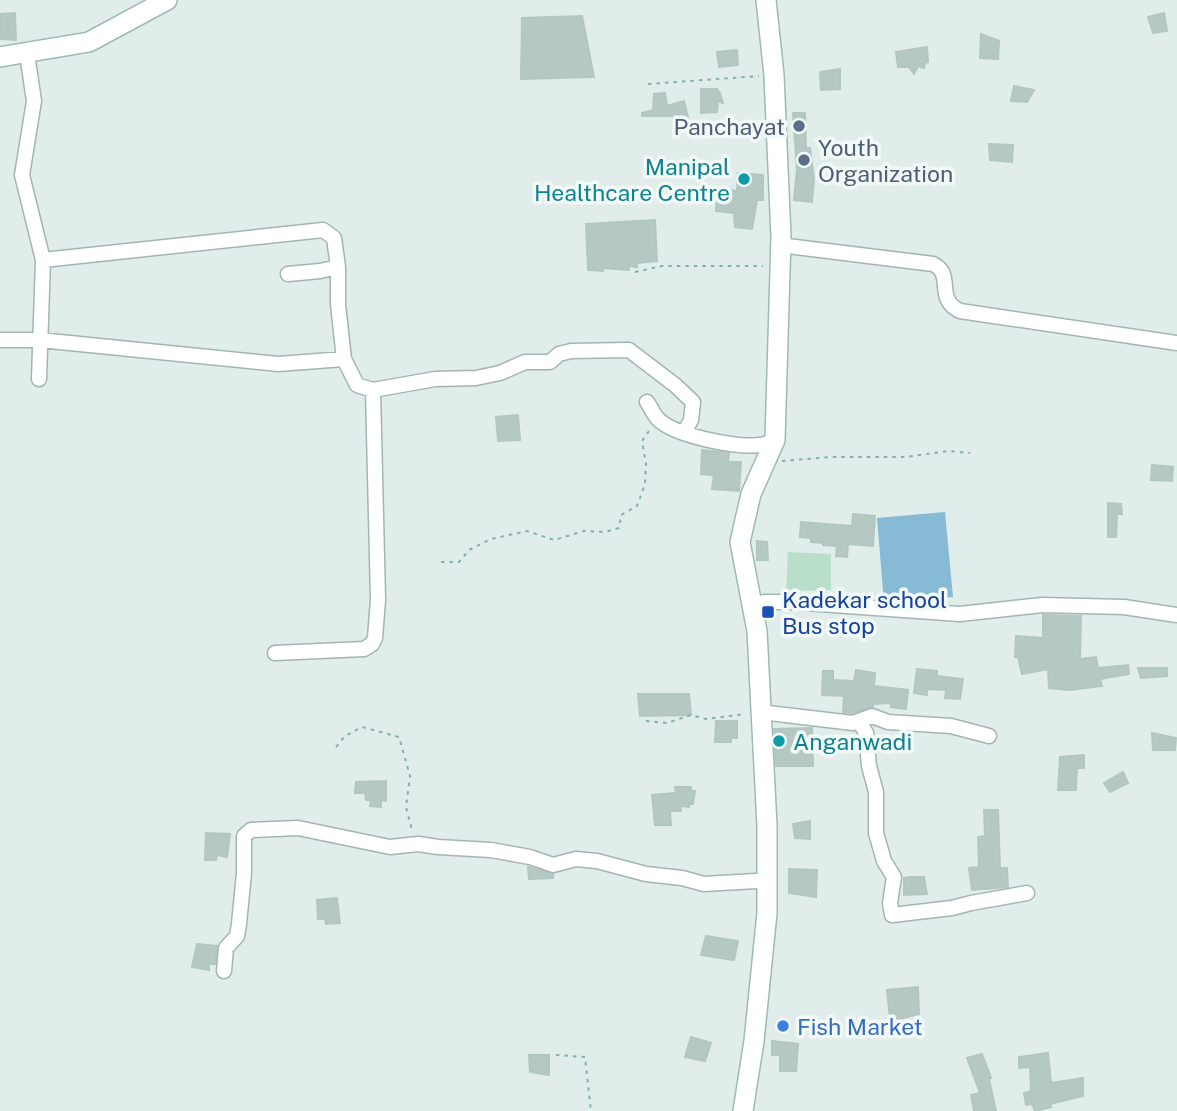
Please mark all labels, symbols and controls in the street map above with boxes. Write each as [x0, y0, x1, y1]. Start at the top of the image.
place label: Panchayat [673, 113, 785, 140]
marker: Panchayat [791, 118, 807, 134]
place label: Youth Organization [818, 134, 953, 187]
marker: Youth Organization [796, 152, 812, 168]
place label: Manipal Healthcare Centre [534, 153, 730, 206]
marker: Manipal Healthcare Centre [736, 171, 752, 187]
place label: Kadekar school Bus stop [782, 586, 947, 639]
marker: Kadekar school Bus stop [760, 604, 776, 620]
place label: Anganwadi [793, 728, 912, 755]
marker: Anganwadi [771, 733, 787, 749]
place label: Fish Market [797, 1013, 923, 1040]
marker: Fish Market [775, 1018, 791, 1034]

